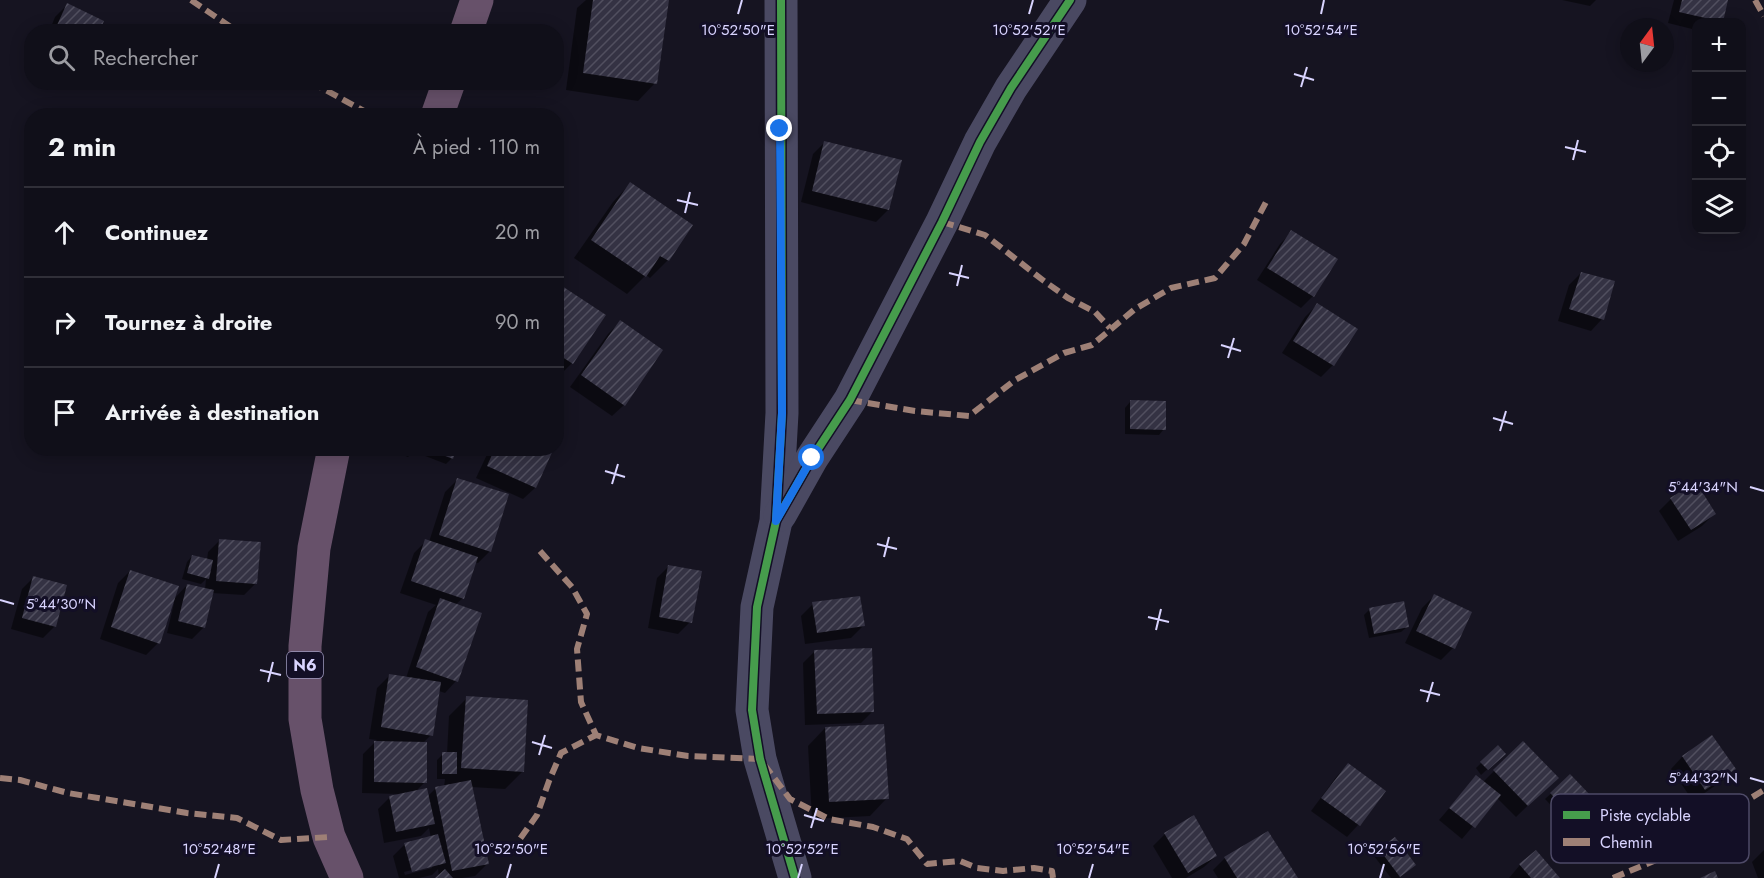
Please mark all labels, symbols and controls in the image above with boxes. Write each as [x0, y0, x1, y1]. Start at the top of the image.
north arrow [1620, 18, 1674, 72]
map controls [1692, 18, 1746, 234]
button: + [1692, 18, 1746, 72]
text: 10°52'50"E [701, 19, 775, 41]
text: 10°52'52"E [992, 19, 1066, 41]
text: 10°52'54"E [1284, 19, 1358, 41]
search box [24, 24, 564, 90]
icon: search [45, 41, 78, 74]
text: Rechercher [93, 41, 198, 73]
button: − [1692, 72, 1746, 126]
route end [766, 115, 792, 141]
button: locate [1692, 126, 1746, 180]
text: 2 min [48, 128, 116, 166]
text: À pied · 110 m [413, 133, 540, 162]
button: layers [1692, 180, 1746, 234]
icon: ahead [48, 216, 81, 249]
text: Continuez [105, 216, 208, 248]
text: 20 m [495, 218, 540, 247]
icon: right [48, 306, 81, 339]
text: Tournez à droite [105, 306, 272, 338]
text: 90 m [495, 308, 540, 337]
icon: arrive [48, 396, 81, 429]
text: Arrivée à destination [105, 396, 319, 428]
route start [798, 444, 824, 470]
text: 5°44'34"N [1668, 476, 1738, 498]
text: 5°44'30"N [26, 593, 96, 615]
road number: N6 [287, 652, 323, 678]
text: 5°44'32"N [1668, 767, 1738, 789]
legend [1551, 794, 1749, 863]
text: Piste cyclable [1600, 804, 1691, 827]
text: Chemin [1600, 831, 1653, 854]
text: 10°52'48"E [182, 838, 256, 860]
text: 10°52'50"E [474, 838, 548, 860]
text: 10°52'52"E [765, 838, 839, 860]
text: 10°52'54"E [1056, 838, 1130, 860]
text: 10°52'56"E [1347, 838, 1421, 860]

